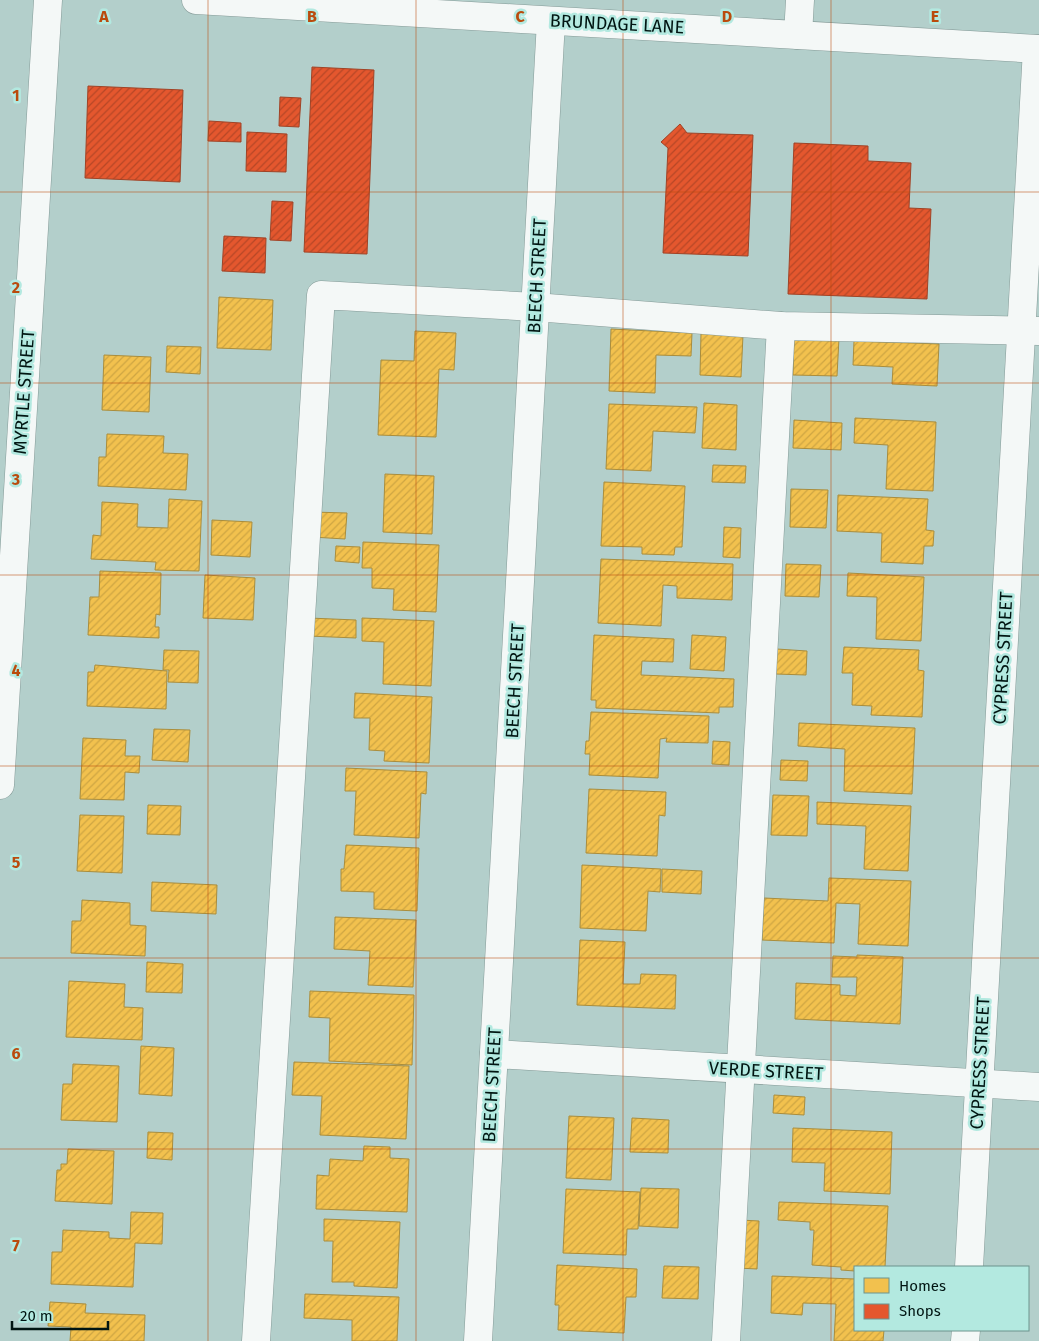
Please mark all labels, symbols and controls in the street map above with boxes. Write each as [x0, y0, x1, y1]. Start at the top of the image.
text: A [98, 7, 109, 26]
text: B [307, 7, 317, 26]
text: C [515, 7, 525, 26]
text: D [722, 7, 732, 26]
text: E [931, 7, 939, 26]
street label: BRUNDAGE LANE [549, 9, 685, 39]
text: 1 [12, 86, 20, 105]
street label: BEECH STREET [523, 217, 551, 334]
text: 2 [12, 278, 20, 297]
street label: MYRTLE STREET [9, 328, 39, 455]
text: 3 [11, 470, 20, 489]
street label: CYPRESS STREET [989, 590, 1017, 725]
street label: BEECH STREET [501, 622, 529, 739]
text: 4 [11, 661, 21, 680]
text: 5 [12, 853, 21, 872]
street label: CYPRESS STREET [966, 995, 994, 1130]
street label: BEECH STREET [478, 1026, 506, 1143]
text: 6 [11, 1044, 21, 1063]
street label: VERDE STREET [708, 1057, 825, 1085]
text: 7 [12, 1236, 20, 1255]
legend [854, 1266, 1029, 1331]
text: Homes [899, 1277, 946, 1295]
scale bar [12, 1298, 109, 1330]
text: Shops [899, 1302, 941, 1320]
text: 20 m [20, 1307, 53, 1325]

